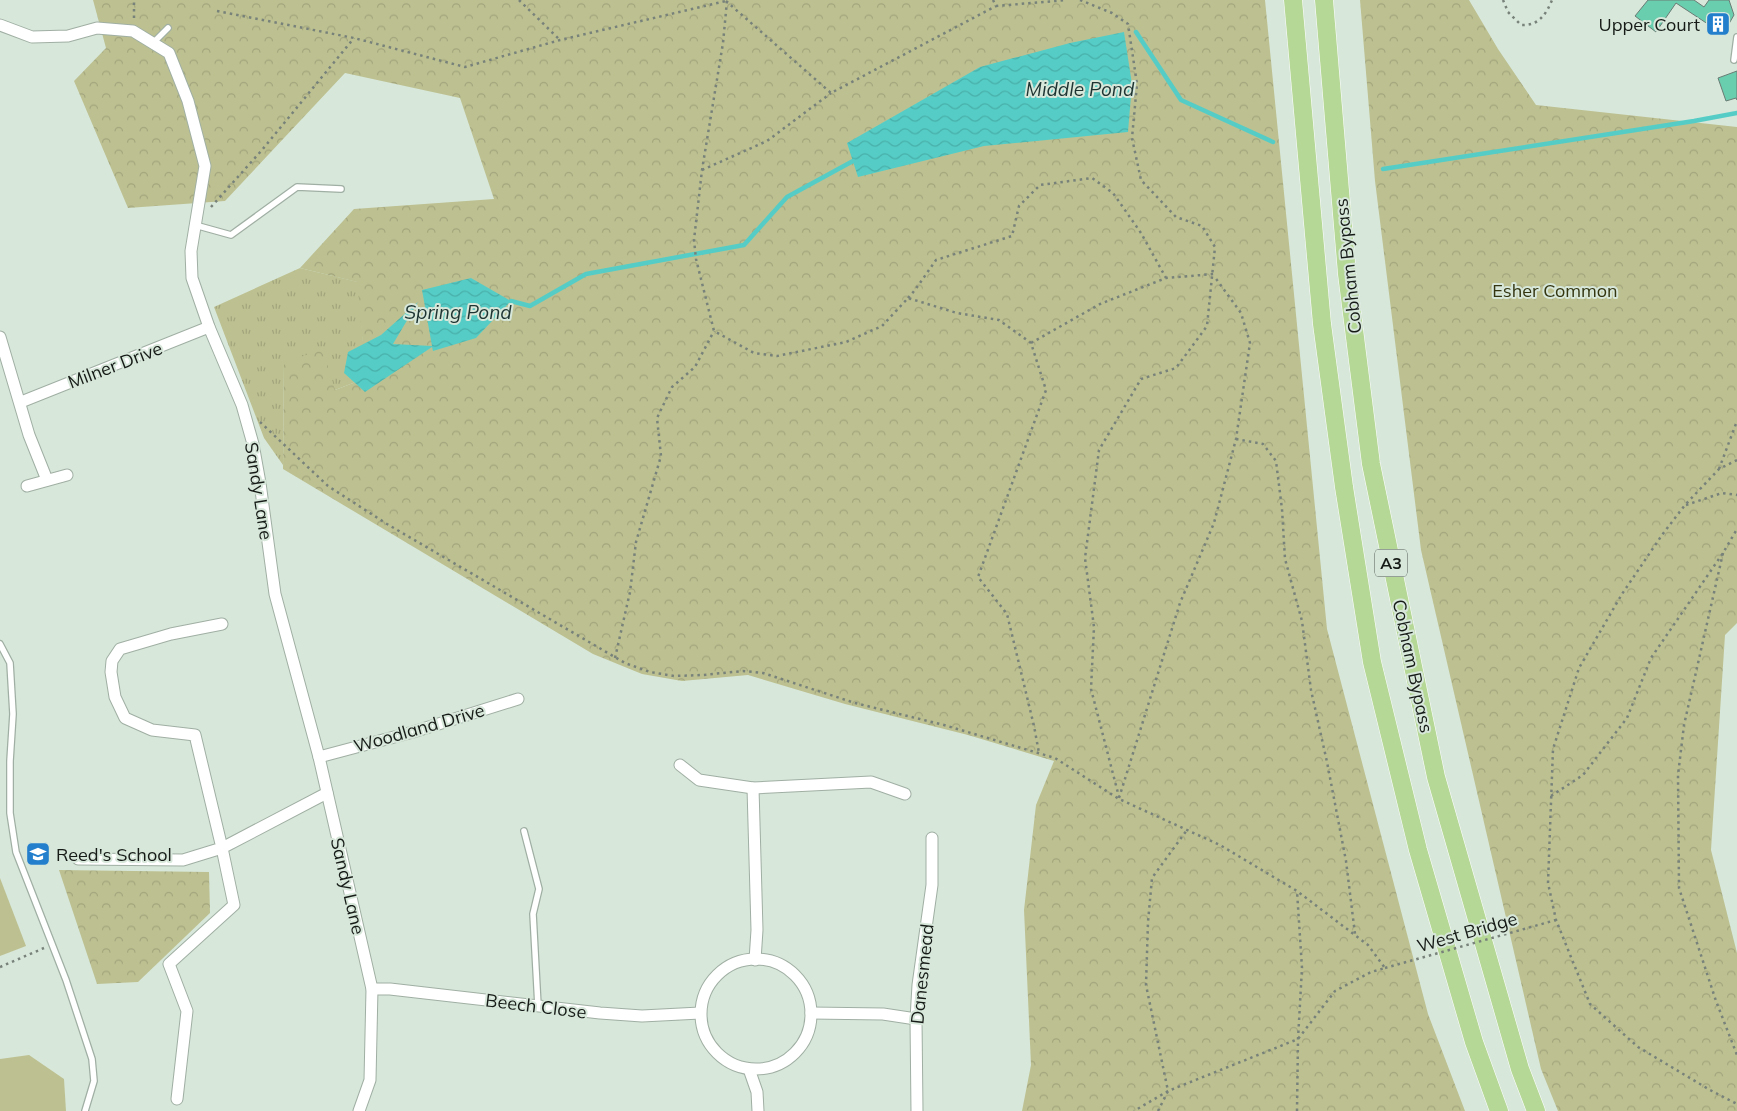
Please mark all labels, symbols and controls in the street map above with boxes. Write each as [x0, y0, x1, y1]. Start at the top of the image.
building icon: Upper Court [1705, 11, 1731, 37]
place label: Upper Court [1599, 13, 1700, 36]
water label: Middle Pond [1026, 77, 1135, 101]
street label: Cobham Bypass [1329, 197, 1367, 335]
park label: Esher Common [1492, 279, 1618, 302]
water label: Spring Pond [404, 300, 512, 324]
street label: Milner Drive [65, 337, 165, 393]
street label: Sandy Lane [240, 441, 278, 541]
road number: A3 [1375, 550, 1407, 576]
street label: Cobham Bypass [1388, 597, 1438, 735]
street label: Woodland Drive [351, 698, 487, 758]
street label: Sandy Lane [326, 835, 370, 937]
school or university icon: Reed's School [25, 841, 51, 867]
place label: Reed's School [56, 843, 172, 866]
street label: West Bridge [1414, 907, 1520, 957]
street label: Danesmead [905, 923, 939, 1025]
street label: Beech Close [484, 988, 588, 1024]

